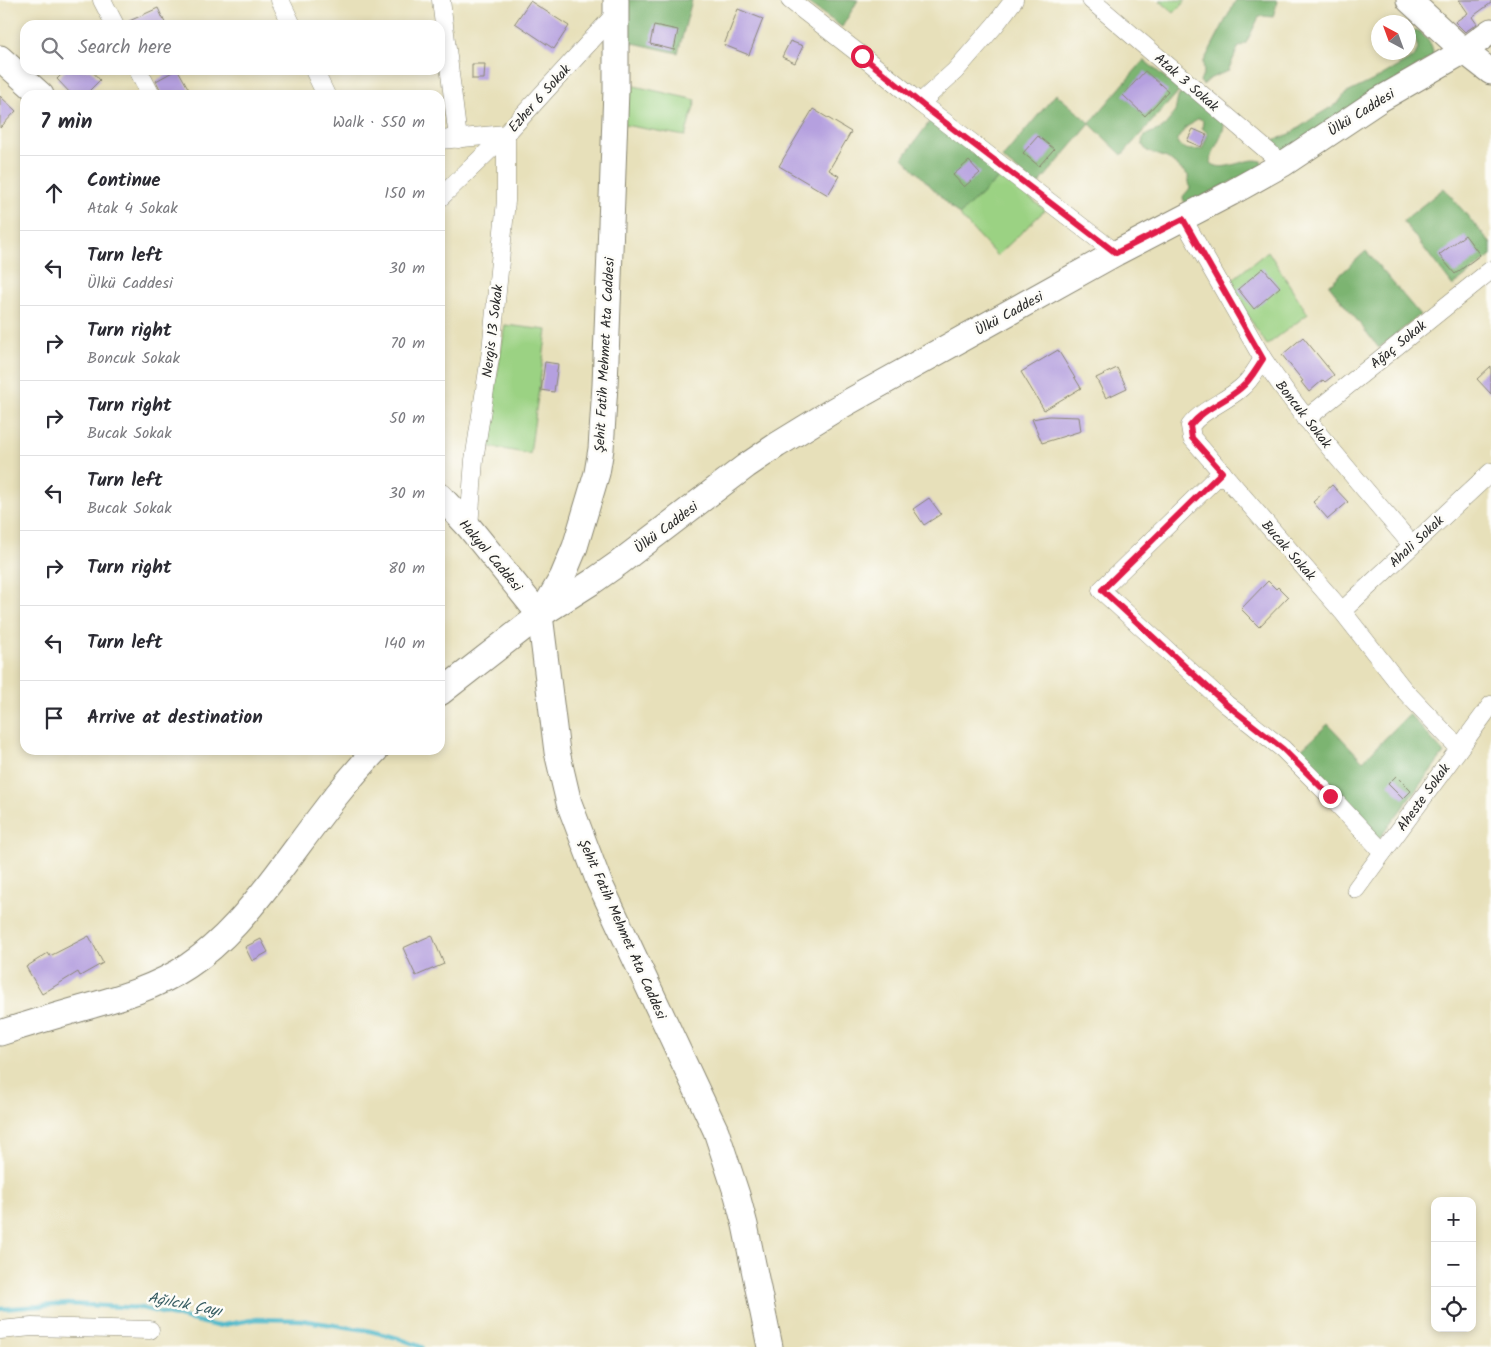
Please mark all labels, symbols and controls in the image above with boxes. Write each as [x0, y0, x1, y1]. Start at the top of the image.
north arrow [1371, 15, 1416, 60]
search box [20, 20, 445, 75]
text: Search here [78, 33, 172, 63]
icon: search [38, 34, 66, 62]
route start [851, 45, 874, 68]
street label: Atak 3 Sokak [1149, 48, 1224, 118]
street label: Ezher 6 Sokak [503, 59, 577, 138]
street label: Ülkü Caddesi [1324, 83, 1400, 142]
text: 7 min [40, 106, 92, 139]
text: Walk · 550 m [333, 110, 425, 135]
text: Continue [87, 166, 160, 196]
icon: ahead [40, 179, 68, 207]
text: 150 m [384, 181, 425, 206]
text: Atak 4 Sokak [87, 196, 178, 221]
text: Turn left [87, 241, 162, 271]
icon: left [40, 254, 68, 282]
text: 30 m [389, 256, 425, 281]
street label: Şehit Fatih Mehmet Ata Caddesi [589, 256, 621, 453]
text: Ülkü Caddesi [87, 271, 173, 296]
street label: Nergis 13 Sokak [476, 283, 510, 379]
street label: Ülkü Caddesi [971, 286, 1048, 342]
street label: Ağaç Sokak [1366, 315, 1432, 374]
text: Turn right [87, 316, 172, 346]
icon: right [40, 329, 68, 357]
text: 70 m [390, 331, 425, 356]
text: Boncuk Sokak [87, 346, 180, 371]
street label: Boncuk Sokak [1270, 376, 1337, 454]
text: Turn right [87, 391, 172, 421]
icon: right [40, 404, 68, 432]
text: 50 m [389, 406, 425, 431]
text: Bucak Sokak [87, 421, 172, 446]
text: Turn left [87, 466, 162, 496]
icon: left [40, 479, 68, 507]
text: 30 m [389, 481, 425, 506]
text: Bucak Sokak [87, 496, 172, 521]
street label: Ülkü Caddesi [630, 496, 704, 559]
street label: Ahali Sokak [1384, 510, 1450, 573]
street label: Hakyol Caddesi [453, 514, 528, 597]
street label: Bucak Sokak [1256, 515, 1321, 586]
text: Turn right [87, 553, 172, 583]
icon: right [40, 554, 68, 582]
text: 80 m [388, 556, 425, 581]
text: Turn left [87, 628, 162, 658]
icon: left [40, 629, 68, 657]
text: 140 m [384, 631, 425, 656]
text: Arrive at destination [87, 703, 263, 733]
icon: arrive [40, 704, 68, 732]
street label: Aheste Sokak [1392, 759, 1456, 836]
route end [1319, 785, 1342, 808]
street label: Şehit Fatih Mehmet Ata Caddesi [572, 836, 672, 1024]
map controls [1431, 1197, 1476, 1332]
button: + [1431, 1197, 1476, 1242]
button: − [1431, 1242, 1476, 1287]
water label: Ağılcık Çayı [146, 1286, 225, 1324]
button: locate [1431, 1287, 1476, 1332]

